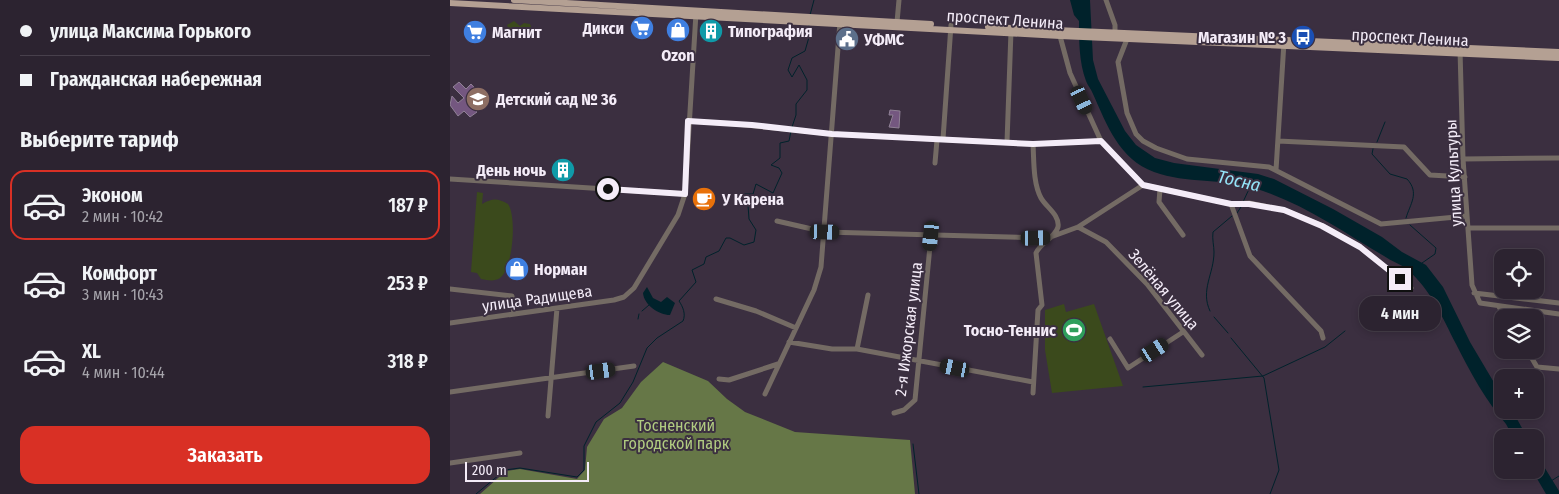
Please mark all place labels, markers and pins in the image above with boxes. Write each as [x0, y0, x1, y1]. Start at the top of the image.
supermarket icon: Дикси [629, 15, 655, 41]
shop icon: Ozon [665, 17, 691, 43]
building icon: Типография [698, 18, 724, 44]
supermarket icon: Магнит [462, 19, 488, 45]
place label: Дикси [582, 19, 624, 38]
place label: Типография [728, 22, 813, 41]
place label: Магнит [492, 23, 542, 42]
bus stop icon: Магазин № 3 [1290, 24, 1316, 50]
public building icon: УФМС [834, 26, 860, 52]
place label: Магазин № 3 [1198, 28, 1286, 47]
place label: УФМС [863, 30, 905, 49]
place label: Ozon [661, 46, 695, 65]
school or university icon: Детский сад № 36 [465, 86, 491, 112]
place label: Детский сад № 36 [495, 90, 617, 109]
building icon: День ночь [550, 157, 576, 183]
place label: День ночь [476, 161, 546, 180]
cafe icon: У Карена [691, 186, 717, 212]
place label: У Карена [721, 190, 784, 209]
shop icon: Норман [504, 256, 530, 282]
place label: Норман [534, 260, 587, 279]
sports icon: Тосно-Теннис [1061, 317, 1087, 343]
place label: Тосно-Теннис [964, 321, 1056, 340]

